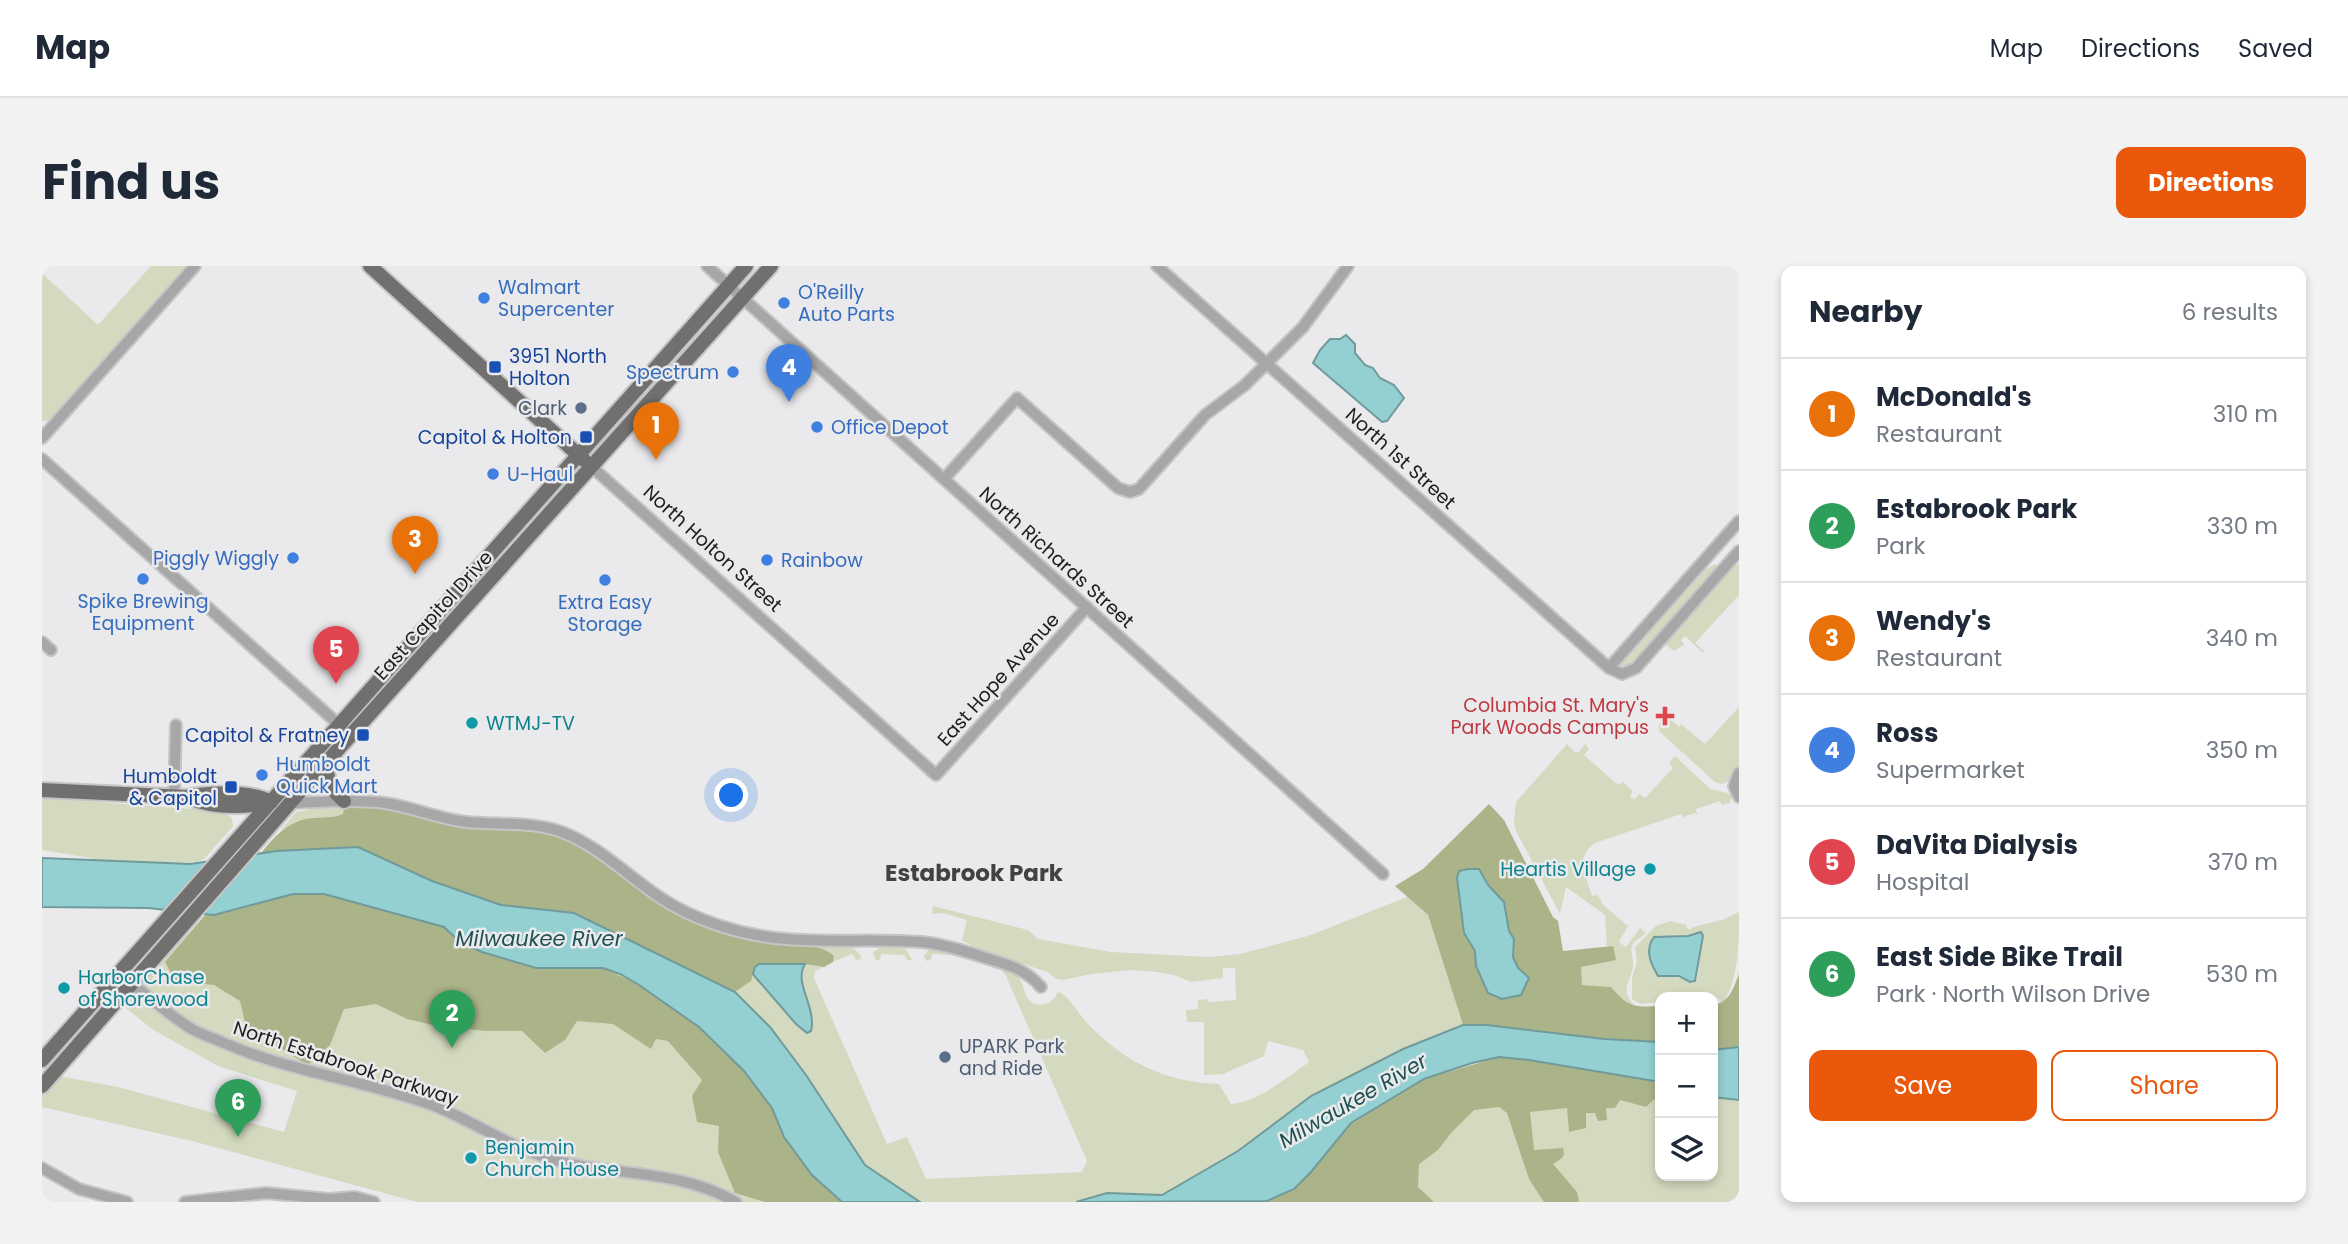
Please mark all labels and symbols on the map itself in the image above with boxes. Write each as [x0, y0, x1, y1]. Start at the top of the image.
place label: Walmart Supercenter [498, 274, 614, 323]
place label: O'Reilly Auto Parts [798, 279, 895, 328]
marker: Walmart Supercenter [476, 290, 492, 306]
marker: O'Reilly Auto Parts [776, 295, 792, 311]
place label: 3951 North Holton [509, 343, 607, 392]
pin: 4 [766, 344, 812, 402]
marker: 3951 North Holton [487, 359, 503, 375]
place label: Spectrum [626, 359, 719, 386]
marker: Spectrum [725, 364, 741, 380]
place label: Clark [518, 395, 567, 422]
marker: Clark [573, 400, 589, 416]
street label: North 1st Street [1339, 401, 1462, 515]
pin: 1 [633, 402, 679, 460]
place label: Office Depot [831, 414, 949, 441]
marker: Office Depot [809, 419, 825, 435]
place label: Capitol & Holton [418, 424, 572, 451]
marker: Capitol & Holton [578, 429, 594, 445]
place label: U-Haul [507, 461, 573, 488]
marker: U-Haul [485, 466, 501, 482]
street label: North Holton Street [637, 479, 788, 618]
street label: North Richards Street [973, 480, 1140, 634]
pin: 3 [392, 516, 438, 574]
place label: Piggly Wiggly [153, 545, 279, 572]
street label: East Capitol Drive [368, 545, 499, 686]
place label: Rainbow [781, 547, 863, 574]
marker: Piggly Wiggly [285, 550, 301, 566]
marker: Rainbow [759, 552, 775, 568]
marker: Spike Brewing Equipment [135, 571, 151, 587]
marker: Extra Easy Storage [597, 572, 613, 588]
place label: Spike Brewing Equipment [77, 588, 209, 637]
place label: Extra Easy Storage [558, 589, 652, 638]
street label: East Hope Avenue [931, 607, 1066, 752]
pin: 5 [313, 626, 359, 684]
place label: Columbia St. Mary's Park Woods Campus [1451, 692, 1649, 741]
marker: Columbia St. Mary's Park Woods Campus [1655, 706, 1675, 726]
place label: WTMJ-TV [486, 710, 575, 737]
marker: WTMJ-TV [464, 715, 480, 731]
place label: Capitol & Fratney [185, 722, 349, 749]
marker: Capitol & Fratney [355, 727, 371, 743]
place label: Humboldt Quick Mart [276, 751, 377, 800]
place label: Humboldt & Capitol [123, 763, 217, 812]
marker: Humboldt Quick Mart [254, 767, 270, 783]
your location [714, 778, 748, 812]
marker: Humboldt & Capitol [223, 779, 239, 795]
place label: Heartis Village [1500, 856, 1636, 883]
district label: Estabrook Park [885, 857, 1064, 889]
marker: Heartis Village [1642, 861, 1658, 877]
water label: Milwaukee River [456, 924, 624, 953]
place label: HarborChase of Shorewood [78, 964, 209, 1013]
marker: HarborChase of Shorewood [56, 980, 72, 996]
pin: 2 [429, 990, 475, 1048]
street label: North Estabrook Parkway [230, 1014, 462, 1113]
place label: UPARK Park and Ride [959, 1033, 1065, 1082]
water label: Milwaukee River [1273, 1046, 1433, 1155]
marker: UPARK Park and Ride [937, 1049, 953, 1065]
pin: 6 [215, 1079, 261, 1137]
place label: Benjamin Church House [485, 1134, 619, 1183]
marker: Benjamin Church House [463, 1150, 479, 1166]

